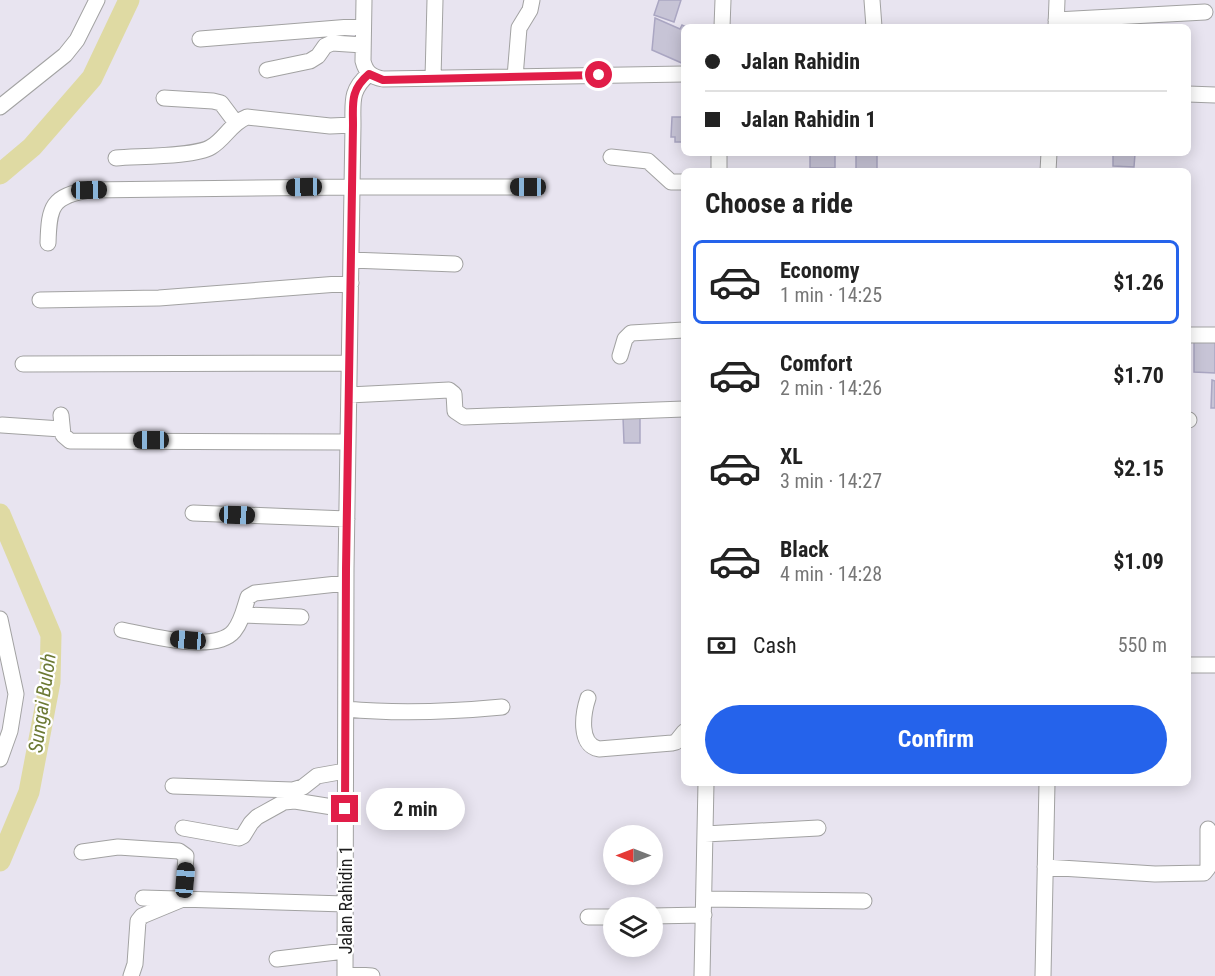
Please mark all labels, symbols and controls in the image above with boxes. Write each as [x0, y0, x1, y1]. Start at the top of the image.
text: Jalan Rahidin [741, 49, 860, 74]
route start [585, 61, 612, 88]
text: Jalan Rahidin 1 [741, 107, 876, 132]
car [286, 178, 322, 196]
car [510, 178, 546, 196]
car [71, 181, 107, 199]
text: Choose a ride [705, 188, 853, 220]
icon: car [708, 255, 762, 309]
text: Economy [780, 258, 860, 283]
text: $1.26 [1113, 270, 1164, 295]
text: 1 min · 14:25 [780, 283, 882, 307]
icon: car [708, 348, 762, 402]
text: Comfort [780, 351, 853, 376]
text: $1.70 [1113, 363, 1164, 388]
text: 2 min · 14:26 [780, 376, 882, 400]
car [133, 431, 169, 449]
icon: car [708, 441, 762, 495]
text: XL [780, 444, 803, 469]
text: $2.15 [1113, 456, 1164, 481]
text: 3 min · 14:27 [780, 469, 882, 493]
car [219, 505, 255, 525]
icon: car [708, 534, 762, 588]
text: Black [780, 537, 829, 562]
text: $1.09 [1113, 549, 1164, 574]
text: 4 min · 14:28 [780, 562, 882, 586]
car [169, 629, 207, 651]
icon: cash [705, 629, 738, 662]
text: Cash [753, 633, 797, 658]
text: 550 m [1118, 633, 1167, 657]
water label: Sungai Buloh [23, 652, 61, 754]
button: Confirm [705, 705, 1167, 774]
callout: 2 min [366, 788, 465, 830]
route end [331, 795, 358, 822]
text: 2 min [393, 797, 438, 821]
north arrow [603, 825, 663, 885]
map controls [603, 825, 663, 957]
street label: Jalan Rahidin 1 [335, 846, 356, 954]
car [174, 861, 196, 899]
button: layers [603, 897, 663, 957]

